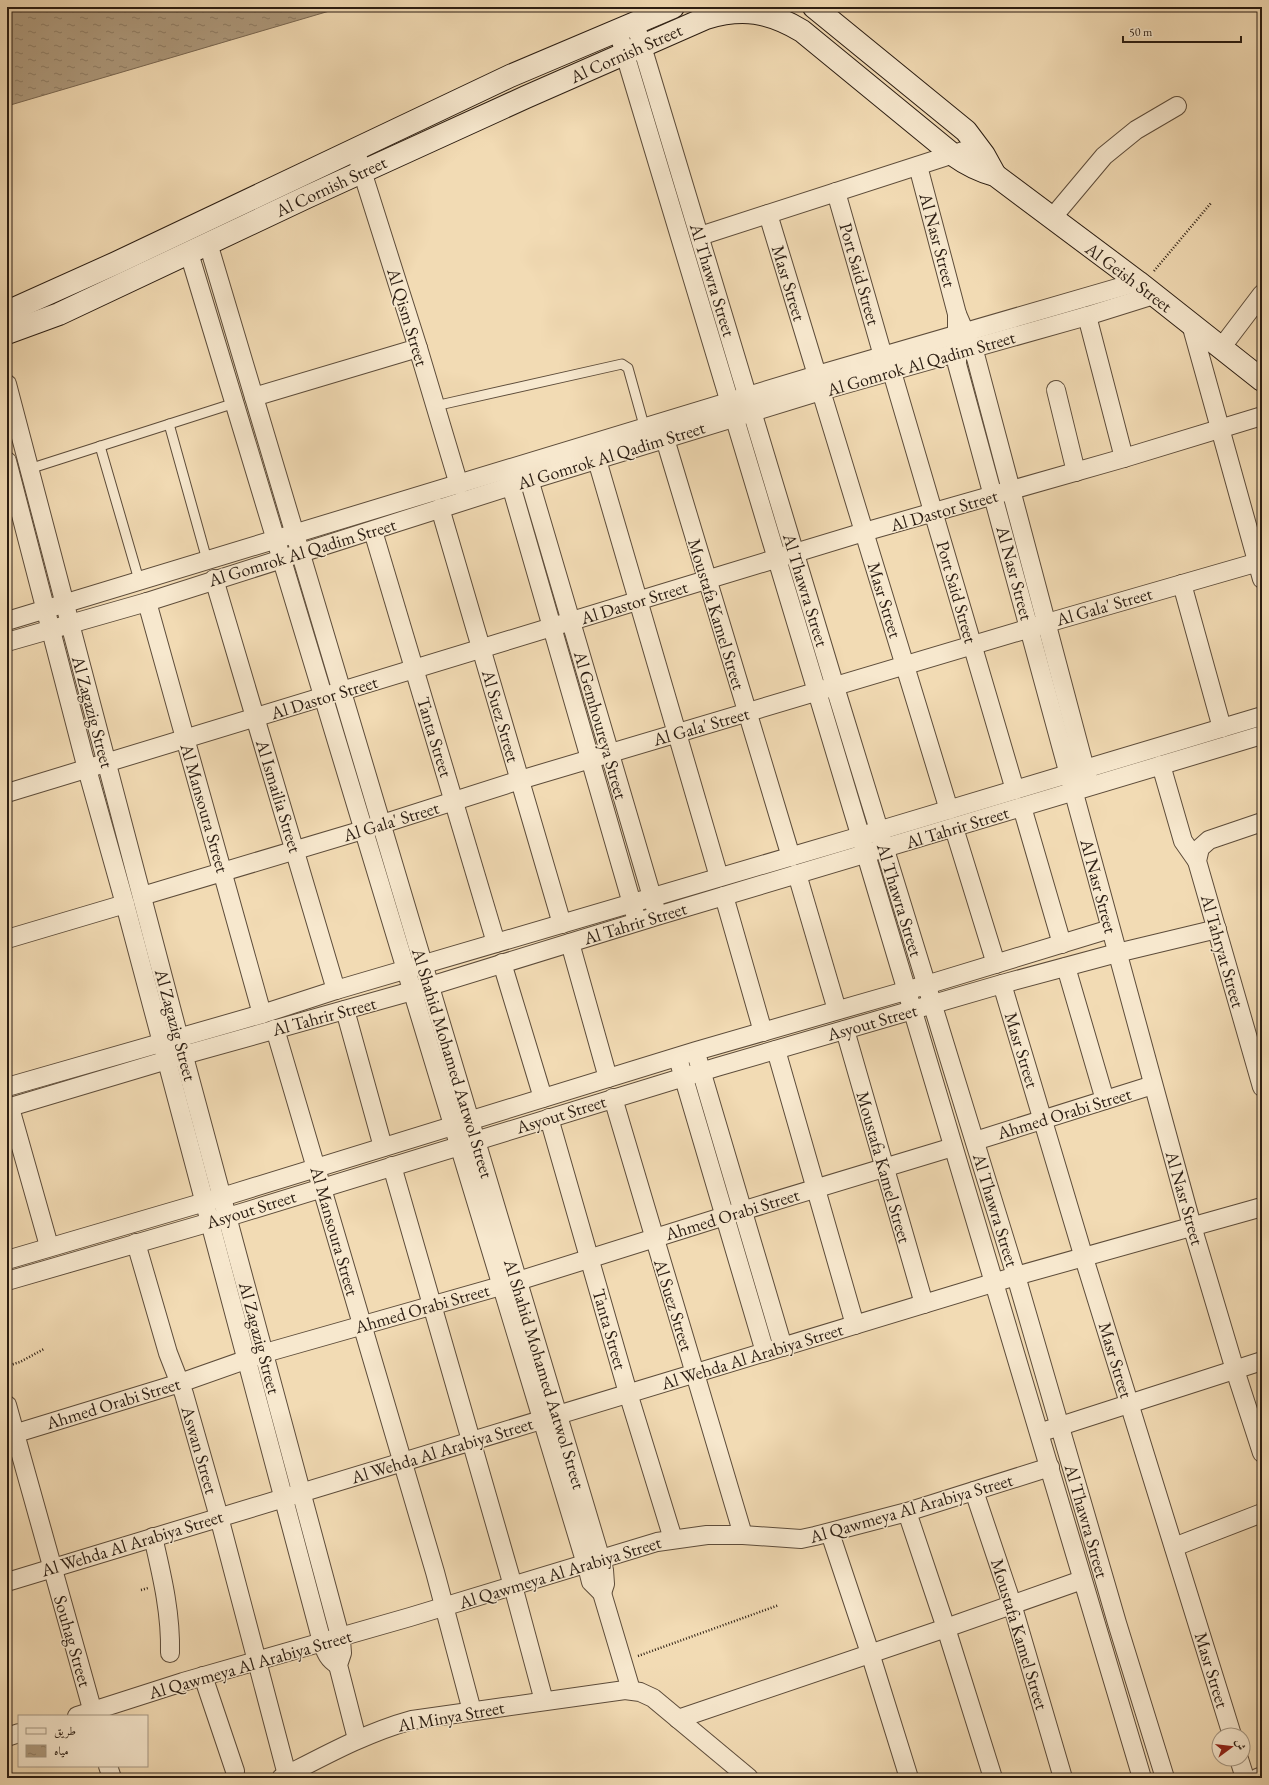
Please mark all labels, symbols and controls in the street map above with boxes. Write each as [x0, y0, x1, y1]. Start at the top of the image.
street label: Al Cornish Street [565, 18, 686, 88]
scale bar [1123, 18, 1241, 44]
text: 50 m [1129, 24, 1153, 40]
street label: Al Cornish Street [271, 150, 391, 222]
street label: Al Nasr Street [914, 189, 962, 290]
street label: Al Thawra Street [685, 220, 741, 340]
street label: Port Said Street [834, 220, 886, 328]
street label: Al Geish Street [1080, 236, 1177, 317]
street label: Masr Street [767, 242, 812, 324]
street label: Al Qism Street [382, 264, 434, 369]
street label: Al Gomrok Al Qadim Street [823, 325, 1018, 401]
street label: Al Gomrok Al Qadim Street [513, 415, 708, 495]
street label: Al Dastor Street [887, 484, 1001, 537]
street label: Al Gomrok Al Qadim Street [204, 512, 399, 592]
street label: Al Nasr Street [991, 522, 1039, 623]
street label: Al Thawra Street [778, 530, 834, 650]
street label: Moustafa Kamel Street [683, 536, 751, 693]
street label: Port Said Street [931, 538, 983, 646]
street label: Masr Street [863, 559, 908, 641]
street label: Al Dastor Street [577, 575, 691, 629]
street label: Al Gala' Street [1052, 581, 1155, 631]
street label: Al Gemhoureya Street [569, 647, 633, 802]
street label: Al Zagazig Street [67, 652, 119, 771]
street label: Al Suez Street [477, 666, 525, 765]
street label: Al Dastor Street [267, 670, 381, 724]
street label: Tanta Street [412, 694, 458, 780]
street label: Al Gala' Street [649, 701, 752, 751]
street label: Al Ismailia Street [251, 736, 307, 856]
street label: Al Mansoura Street [175, 740, 235, 876]
street label: Al Gala' Street [339, 795, 442, 847]
street label: Al Tahrir Street [902, 800, 1012, 854]
street label: Al Nasr Street [1075, 835, 1123, 936]
street label: Al Thawra Street [872, 840, 928, 960]
street label: Al Tahryat Street [1196, 891, 1250, 1011]
street label: Al Tahrir Street [580, 896, 690, 950]
street label: Al Shahid Mohamed Aatwol Street [407, 944, 499, 1181]
street label: Al Zagazig Street [150, 965, 202, 1084]
street label: Al Tahrir Street [269, 991, 379, 1041]
street label: Asyout Street [823, 998, 920, 1046]
street label: Masr Street [1000, 1009, 1045, 1091]
street label: Ahmed Orabi Street [993, 1082, 1134, 1145]
street label: Moustafa Kamel Street [851, 1088, 917, 1246]
street label: Asyout Street [512, 1089, 609, 1139]
street label: Al Nasr Street [1160, 1147, 1209, 1248]
street label: Al Thawra Street [968, 1150, 1024, 1270]
street label: Al Mansoura Street [305, 1163, 365, 1299]
street label: Ahmed Orabi Street [661, 1183, 802, 1246]
street label: Asyout Street [202, 1184, 299, 1234]
street label: Al Shahid Mohamed Aatwol Street [499, 1255, 591, 1492]
street label: Al Suez Street [649, 1255, 699, 1354]
street label: Al Zagazig Street [234, 1278, 286, 1397]
street label: Ahmed Orabi Street [351, 1278, 492, 1338]
street label: Tanta Street [588, 1286, 633, 1372]
street label: Al Wehda Al Arabiya Street [657, 1317, 846, 1395]
street label: Masr Street [1094, 1319, 1139, 1401]
street label: Ahmed Orabi Street [42, 1372, 183, 1435]
street label: Aswan Street [176, 1403, 224, 1497]
street label: Al Wehda Al Arabiya Street [347, 1411, 536, 1489]
street label: Al Thawra Street [1060, 1461, 1114, 1581]
street label: Al Qawmeya Al Arabiya Street [806, 1468, 1016, 1548]
street label: Al Wehda Al Arabiya Street [37, 1504, 226, 1582]
street label: Al Qawmeya Al Arabiya Street [455, 1530, 664, 1614]
street label: Moustafa Kamel Street [986, 1556, 1054, 1713]
street label: Souhag Street [49, 1593, 97, 1690]
street label: Al Qawmeya Al Arabiya Street [145, 1624, 355, 1704]
street label: Masr Street [1190, 1629, 1235, 1711]
street label: Al Minya Street [395, 1695, 506, 1737]
legend [18, 1715, 148, 1767]
text: طريق [54, 1723, 76, 1739]
north arrow [1211, 1727, 1251, 1767]
text: ش [1232, 1737, 1249, 1752]
text: مياه [54, 1743, 69, 1759]

